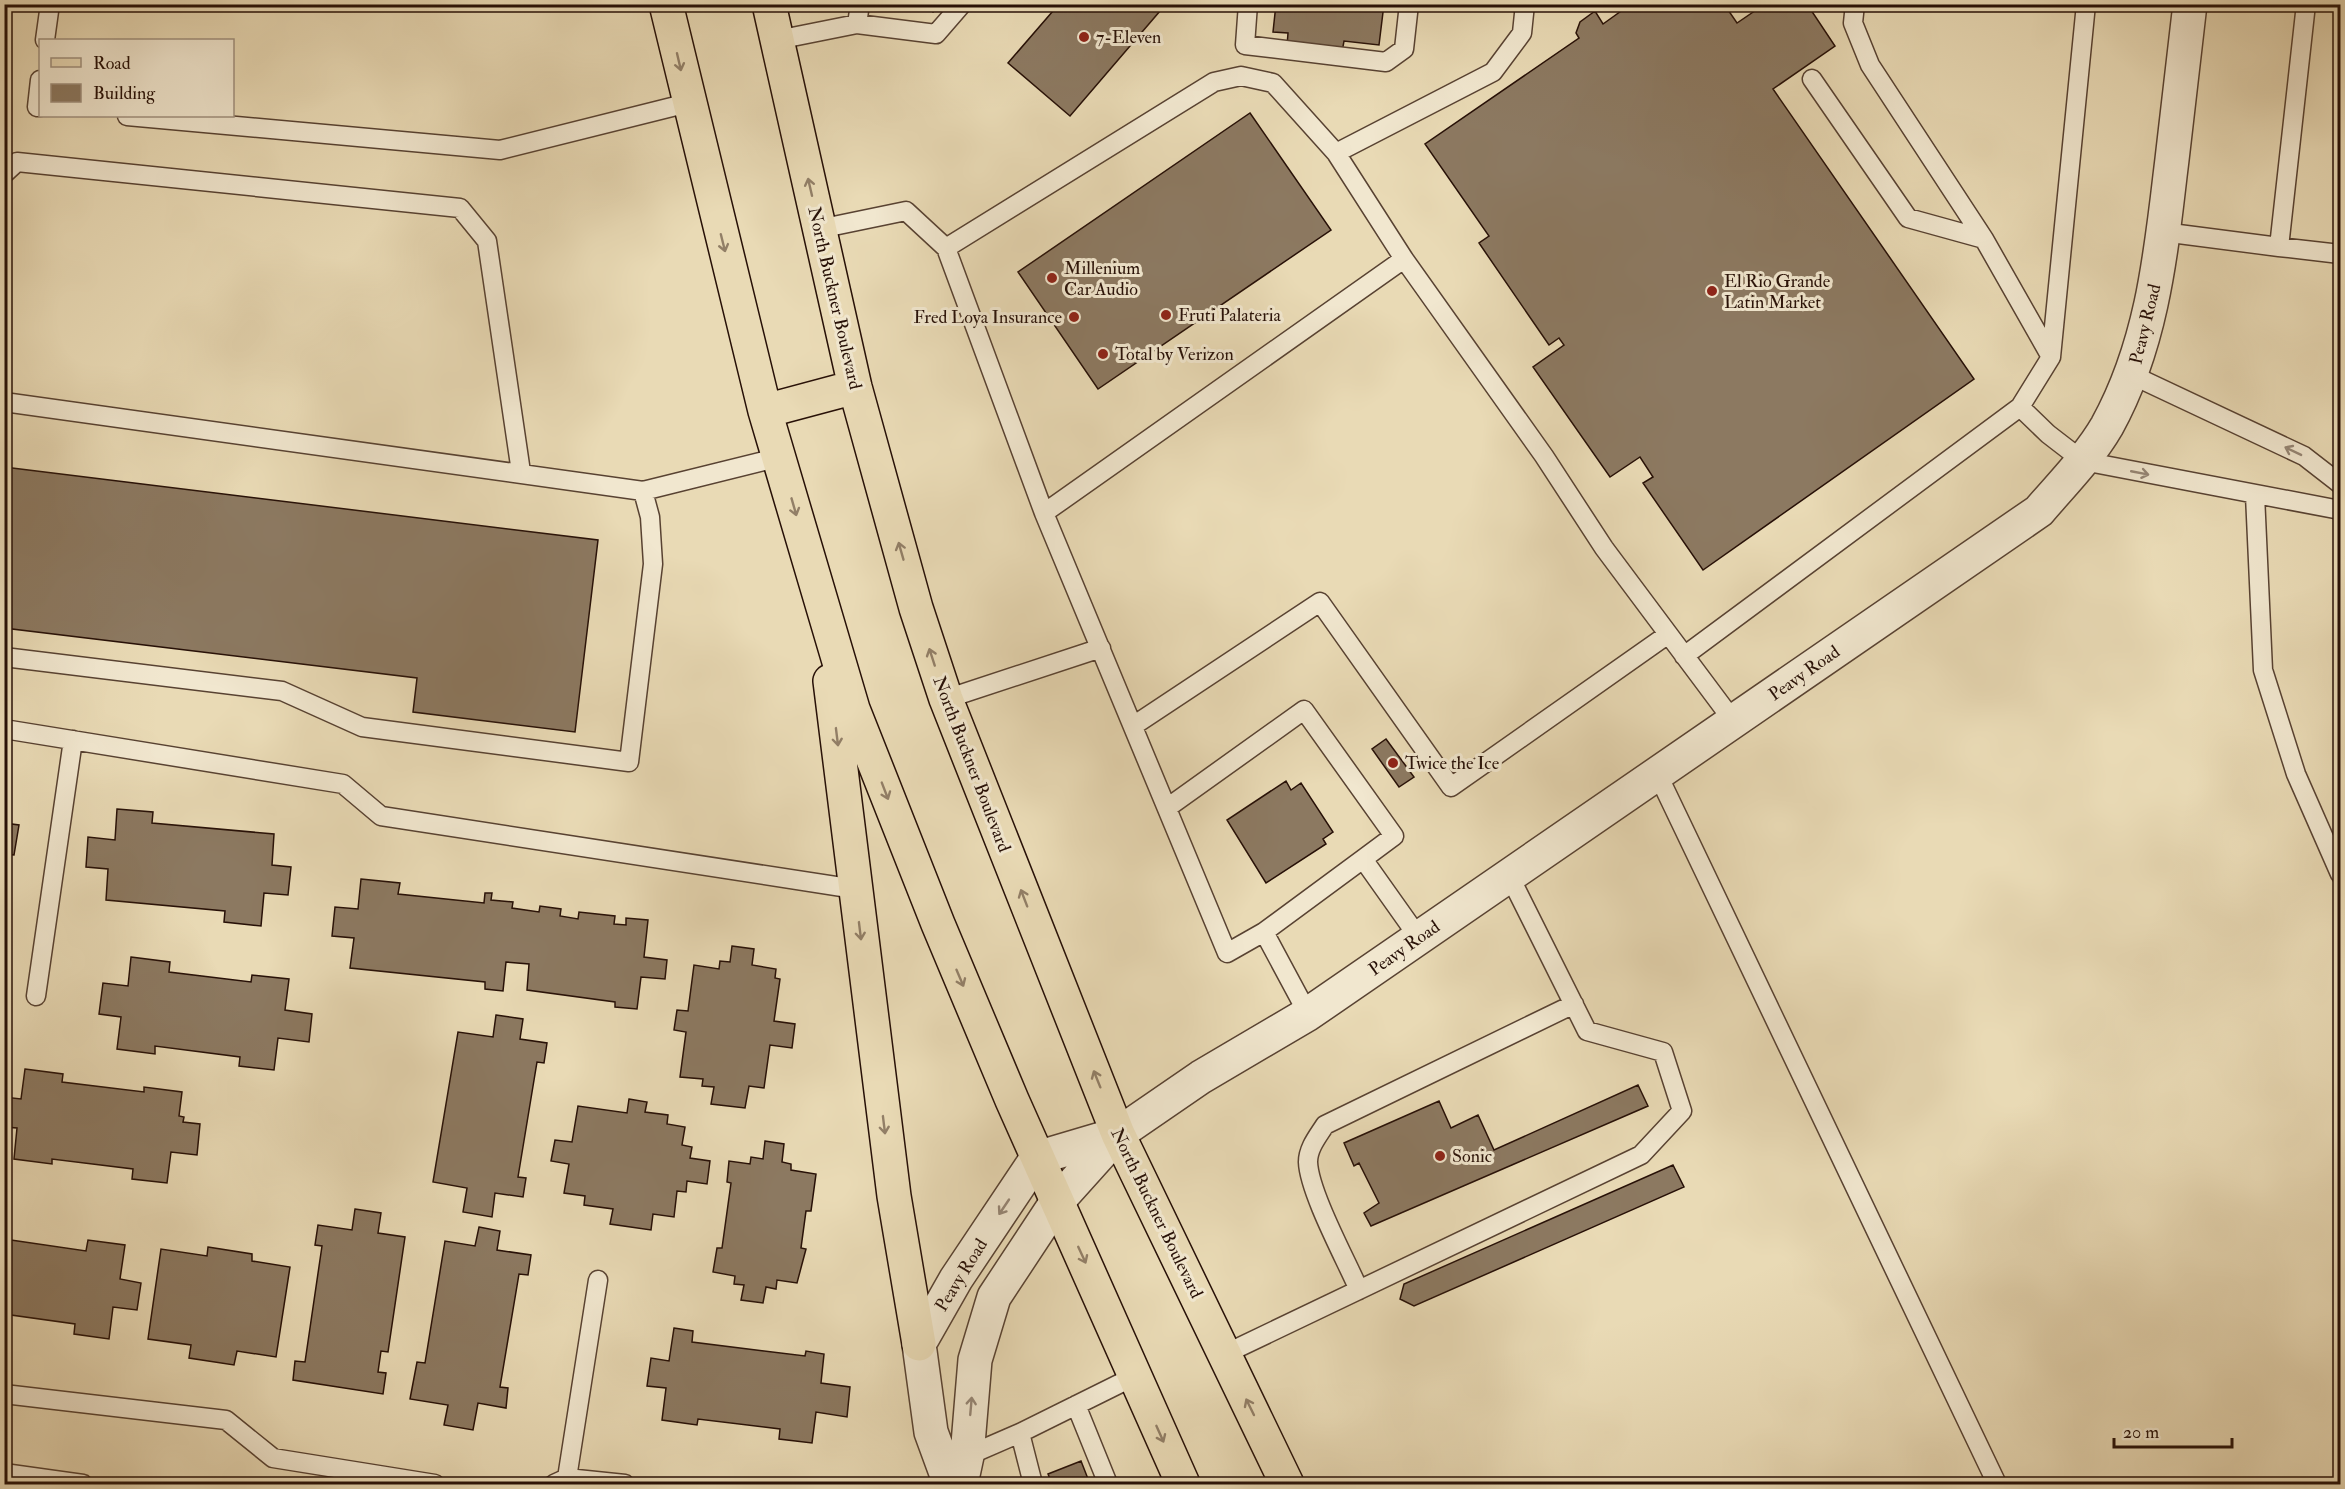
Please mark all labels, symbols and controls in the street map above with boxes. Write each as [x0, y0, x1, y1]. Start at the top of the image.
place label: 7-Eleven [1096, 26, 1161, 49]
marker: 7-Eleven [1077, 30, 1091, 44]
legend [39, 39, 234, 117]
text: Road [93, 52, 131, 75]
one-way arrow [673, 52, 685, 71]
text: Building [93, 82, 156, 105]
one-way arrow [804, 178, 815, 197]
street label: North Buckner Boulevard [802, 205, 867, 392]
one-way arrow [718, 233, 730, 252]
place label: Millenium Car Audio [1064, 257, 1140, 301]
place label: El Rio Grande Latin Market [1724, 270, 1831, 314]
marker: Millenium Car Audio [1045, 271, 1059, 285]
street label: Peavy Road [2124, 282, 2167, 367]
marker: El Rio Grande Latin Market [1705, 284, 1719, 298]
place label: Fruti Palateria [1178, 304, 1282, 327]
place label: Fred Loya Insurance [913, 306, 1062, 329]
marker: Fruti Palateria [1159, 308, 1173, 322]
marker: Fred Loya Insurance [1067, 310, 1081, 324]
place label: Total by Verizon [1115, 343, 1234, 366]
marker: Total by Verizon [1096, 347, 1110, 361]
one-way arrow [2284, 444, 2302, 456]
one-way arrow [2130, 468, 2149, 479]
one-way arrow [789, 497, 800, 516]
one-way arrow [895, 542, 906, 561]
street label: Peavy Road [1764, 640, 1844, 706]
one-way arrow [926, 648, 937, 667]
street label: North Buckner Boulevard [927, 673, 1016, 856]
one-way arrow [832, 727, 843, 747]
place label: Twice the Ice [1405, 752, 1500, 775]
marker: Twice the Ice [1386, 756, 1400, 770]
one-way arrow [881, 781, 892, 799]
one-way arrow [1018, 890, 1029, 908]
street label: Peavy Road [1364, 915, 1444, 981]
one-way arrow [855, 921, 866, 941]
one-way arrow [955, 968, 967, 986]
one-way arrow [1090, 1071, 1101, 1089]
one-way arrow [879, 1114, 890, 1134]
street label: North Buckner Boulevard [1105, 1124, 1208, 1302]
place label: Sonic [1452, 1145, 1492, 1168]
marker: Sonic [1433, 1149, 1447, 1163]
one-way arrow [998, 1198, 1011, 1215]
street label: Peavy Road [930, 1234, 993, 1316]
one-way arrow [1076, 1246, 1088, 1264]
one-way arrow [966, 1396, 977, 1416]
one-way arrow [1244, 1398, 1256, 1416]
scale bar [2114, 1411, 2232, 1449]
text: 20 m [2123, 1421, 2159, 1444]
one-way arrow [1155, 1424, 1167, 1442]

